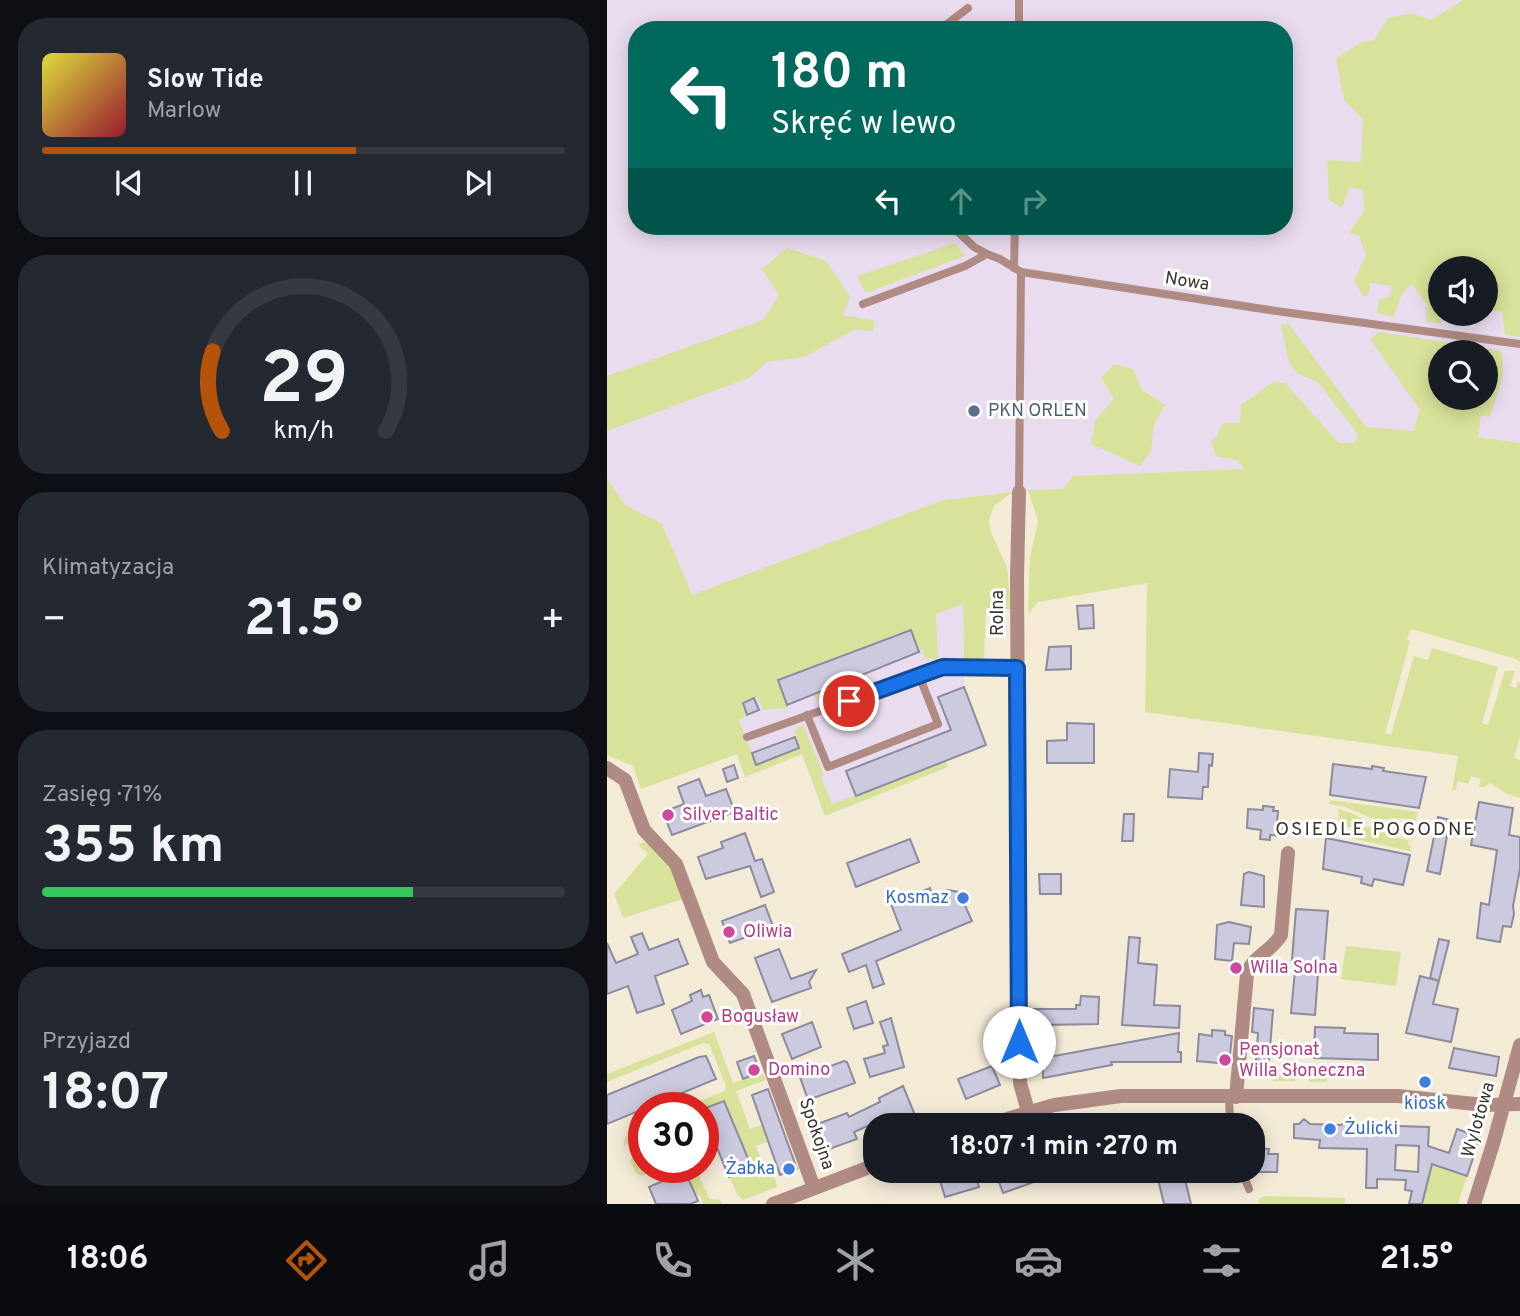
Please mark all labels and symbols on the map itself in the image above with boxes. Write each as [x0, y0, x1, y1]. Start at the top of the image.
street label: Nowa [1163, 267, 1211, 297]
place label: PKN ORLEN [988, 400, 1087, 423]
marker: PKN ORLEN [966, 403, 982, 419]
street label: Rolna [987, 590, 1010, 636]
pin [819, 671, 879, 731]
place label: Silver Baltic [682, 804, 778, 827]
marker: Silver Baltic [660, 807, 676, 823]
district label: OSIEDLE POGODNE [1275, 818, 1477, 842]
place label: Kosmaz [885, 887, 949, 910]
marker: Kosmaz [955, 890, 971, 906]
place label: Oliwia [743, 921, 792, 944]
marker: Oliwia [721, 924, 737, 940]
place label: Willa Solna [1250, 957, 1338, 980]
marker: Willa Solna [1228, 960, 1244, 976]
position arrow [982, 1005, 1056, 1079]
place label: Bogusław [721, 1006, 799, 1029]
marker: Bogusław [699, 1009, 715, 1025]
place label: Pensjonat Willa Słoneczna [1239, 1039, 1365, 1083]
marker: Pensjonat Willa Słoneczna [1217, 1052, 1233, 1068]
place label: Domino [768, 1059, 830, 1082]
marker: Domino [746, 1062, 762, 1078]
marker: kiosk [1417, 1074, 1433, 1090]
street label: Wylotowa [1457, 1079, 1501, 1161]
speed limit sign: 30 [628, 1092, 719, 1183]
place label: kiosk [1404, 1093, 1446, 1116]
street label: Spokojna [793, 1095, 839, 1173]
place label: Żulicki [1344, 1116, 1398, 1141]
marker: Żulicki [1322, 1121, 1338, 1137]
place label: Żabka [725, 1156, 775, 1181]
marker: Żabka [781, 1161, 797, 1177]

